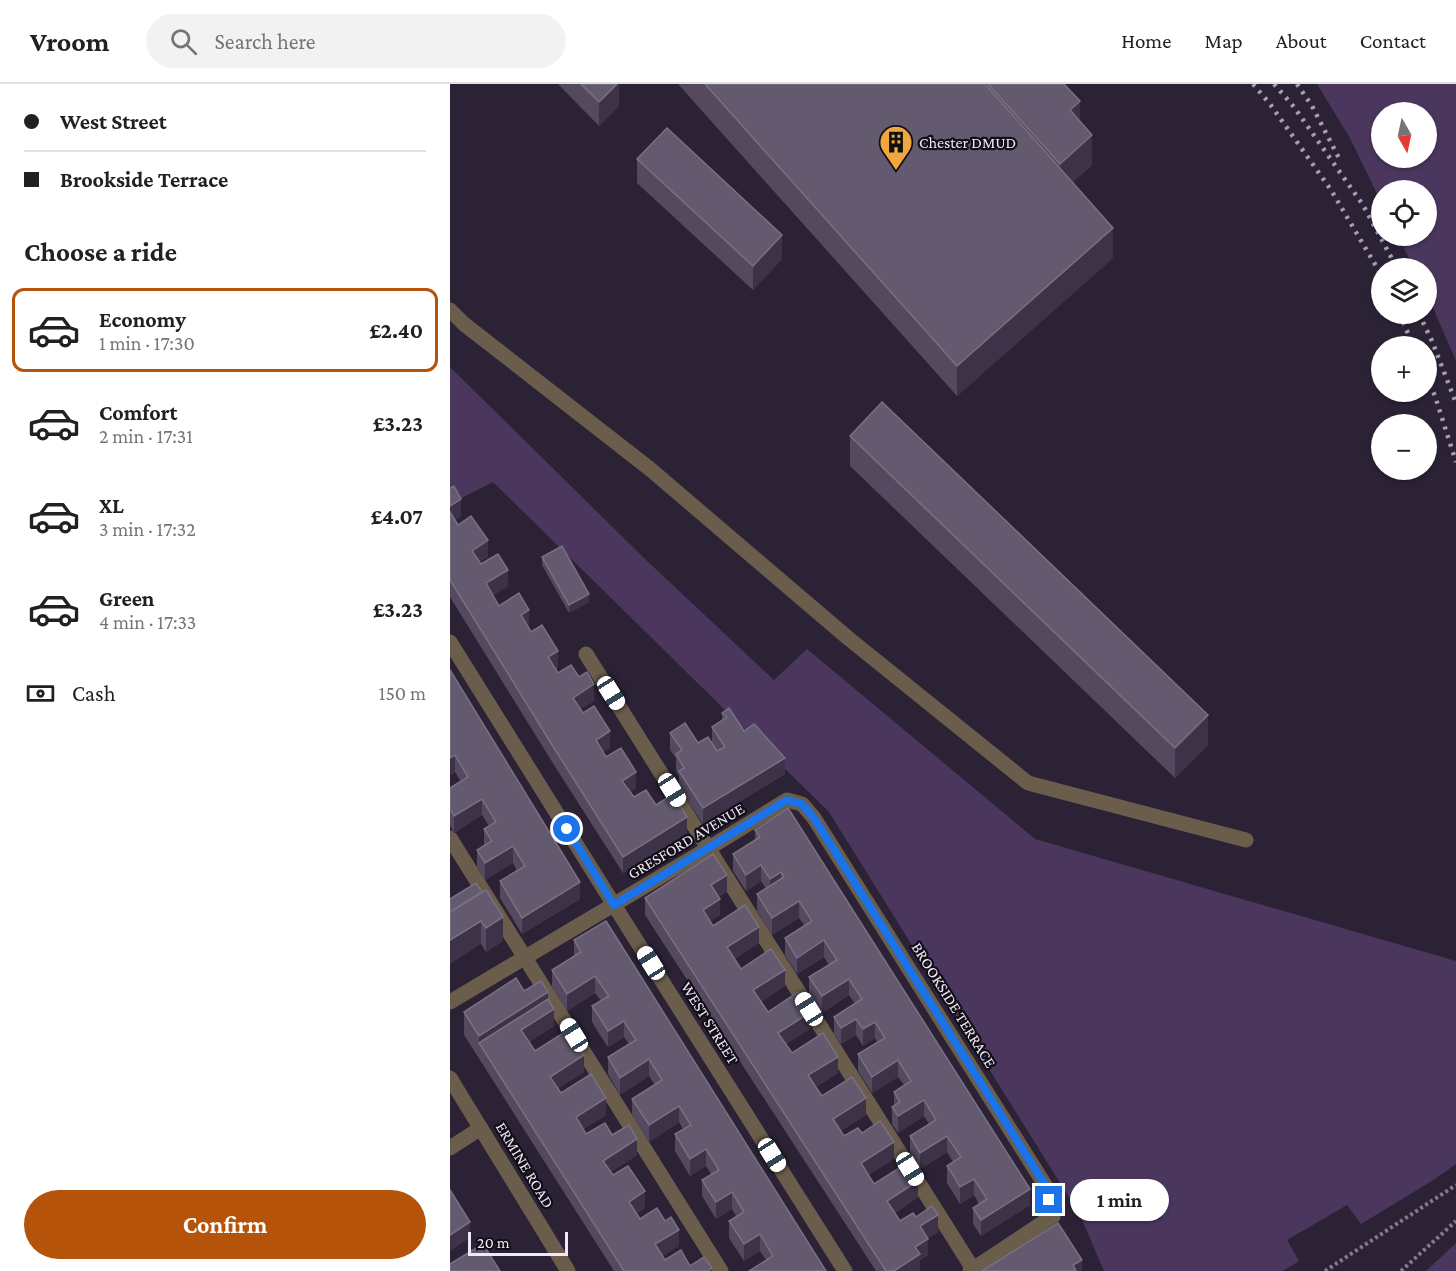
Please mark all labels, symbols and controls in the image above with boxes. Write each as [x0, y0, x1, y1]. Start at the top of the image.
search box [146, 14, 566, 68]
icon: search [167, 25, 200, 58]
text: Vroom [30, 26, 110, 57]
text: Search here [215, 29, 315, 54]
text: Home [1121, 29, 1171, 53]
text: Map [1204, 29, 1243, 53]
text: About [1276, 29, 1327, 53]
text: Contact [1360, 29, 1426, 53]
north arrow [1371, 102, 1437, 168]
map controls [1371, 102, 1437, 480]
text: West Street [60, 109, 167, 134]
building icon: Chester DMUD [878, 124, 914, 171]
place label: Chester DMUD [919, 134, 1016, 151]
text: Brookside Terrace [60, 167, 228, 192]
button: locate [1371, 180, 1437, 246]
text: Choose a ride [24, 237, 177, 267]
button: layers [1371, 258, 1437, 324]
icon: car [27, 303, 81, 357]
text: Economy [99, 307, 186, 332]
text: £2.40 [369, 318, 423, 343]
text: 1 min · 17:30 [99, 332, 195, 354]
button: + [1371, 336, 1437, 402]
icon: car [27, 396, 81, 450]
text: Comfort [99, 400, 177, 425]
text: £3.23 [373, 411, 423, 436]
button: − [1371, 414, 1437, 480]
text: 2 min · 17:31 [99, 425, 193, 447]
icon: car [27, 489, 81, 543]
text: XL [99, 493, 124, 518]
text: £4.07 [370, 504, 423, 529]
text: 3 min · 17:32 [99, 518, 196, 540]
icon: car [27, 582, 81, 636]
text: Green [99, 586, 155, 611]
text: £3.23 [373, 597, 423, 622]
text: 4 min · 17:33 [99, 611, 196, 633]
car [594, 673, 628, 713]
icon: cash [24, 677, 57, 710]
text: Cash [72, 681, 116, 706]
text: 150 m [379, 682, 426, 704]
car [655, 770, 689, 810]
street label: GRESFORD AVENUE [625, 799, 747, 882]
route start [553, 815, 580, 842]
street label: BROOKSIDE TERRACE [909, 939, 1000, 1071]
car [634, 943, 668, 983]
street label: WEST STREET [678, 979, 742, 1067]
car [792, 989, 826, 1029]
car [557, 1015, 591, 1055]
street label: ERMINE ROAD [493, 1119, 557, 1211]
car [755, 1135, 789, 1175]
car [893, 1149, 927, 1189]
callout: 1 min [1070, 1179, 1169, 1221]
route end [1035, 1186, 1062, 1213]
text: 1 min [1097, 1189, 1142, 1211]
button: Confirm [24, 1190, 426, 1259]
scale bar [468, 1229, 568, 1256]
text: 20 m [477, 1234, 510, 1251]

